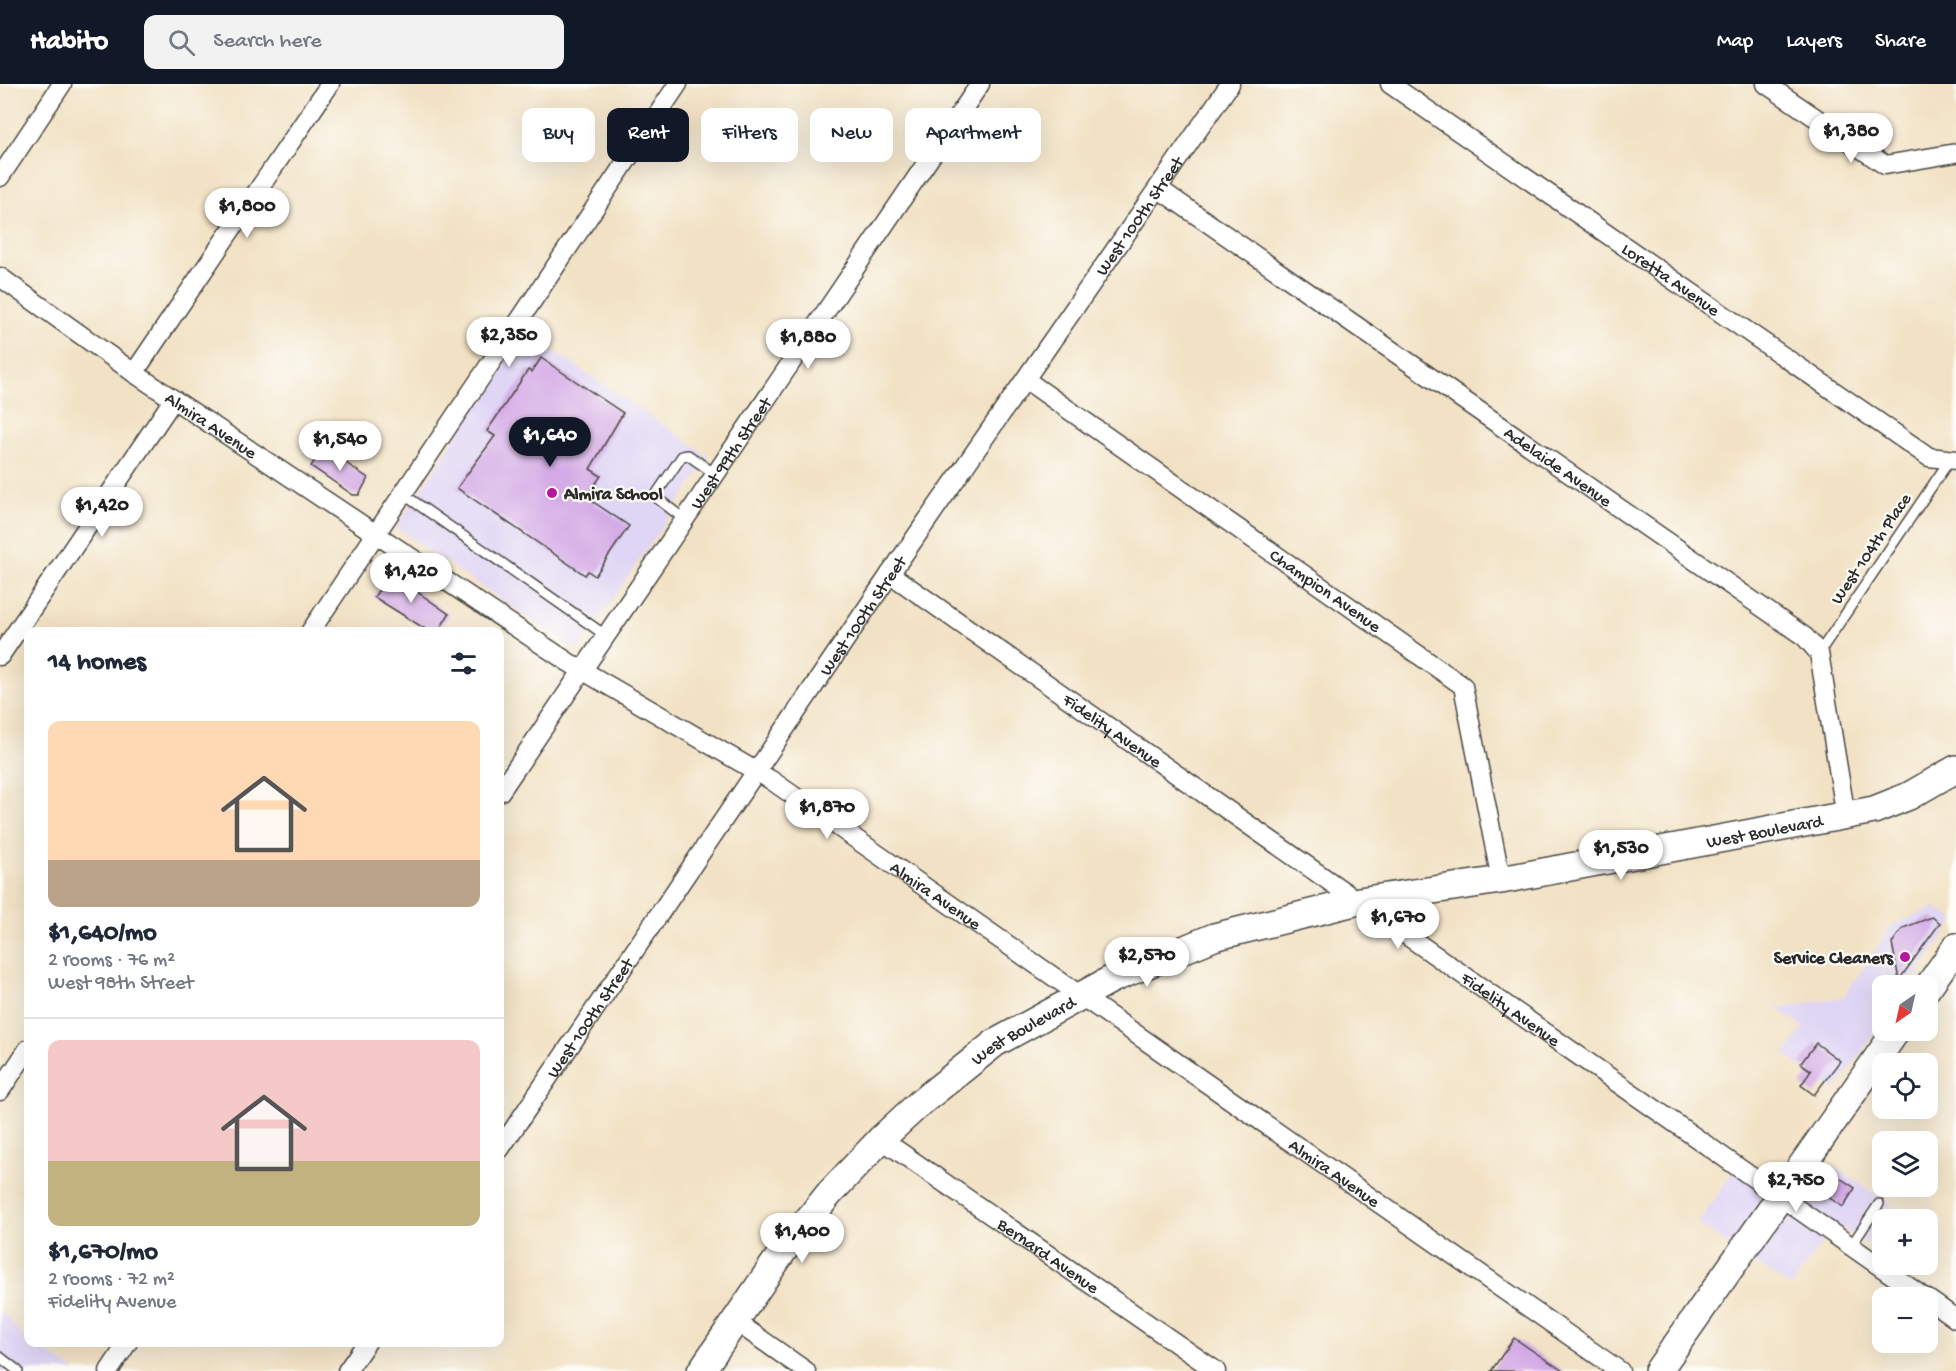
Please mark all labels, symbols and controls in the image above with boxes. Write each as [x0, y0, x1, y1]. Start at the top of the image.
search box [144, 15, 564, 69]
text: Habito [30, 26, 108, 59]
icon: search [165, 26, 198, 59]
text: Search here [213, 29, 322, 55]
text: Map [1717, 30, 1753, 55]
text: Layers [1786, 30, 1842, 55]
text: Share [1875, 30, 1926, 55]
chip: Buy [522, 108, 595, 162]
chip: Rent [607, 108, 689, 162]
chip: Filters [701, 108, 798, 162]
chip: New [810, 108, 893, 162]
chip: Apartment [905, 108, 1041, 162]
pin: $1,380 [1802, 113, 1900, 164]
text: $1,380 [1823, 121, 1879, 144]
street label: West 100th Street [1092, 152, 1190, 281]
pin: $1,800 [198, 188, 296, 239]
text: $1,800 [218, 196, 276, 219]
street label: Loretta Avenue [1617, 239, 1724, 322]
pin: $2,350 [460, 317, 558, 368]
pin: $1,880 [759, 319, 857, 370]
text: $2,350 [480, 325, 538, 348]
text: $1,880 [780, 327, 836, 350]
street label: Almira Avenue [160, 389, 261, 465]
street label: West 99th Street [687, 393, 778, 514]
pin: $1,640 [501, 417, 599, 468]
pin: $1,540 [291, 421, 389, 472]
street label: Adelaide Avenue [1499, 423, 1616, 513]
text: $1,640 [523, 425, 577, 448]
text: $1,540 [313, 429, 367, 452]
place label: Almira School [563, 485, 663, 506]
marker: Almira School [545, 486, 559, 500]
pin: $1,420 [53, 487, 151, 538]
street label: West 104th Place [1827, 489, 1917, 609]
text: $1,420 [75, 495, 129, 518]
street label: Champion Avenue [1265, 546, 1385, 639]
street label: West 100th Street [816, 551, 913, 680]
pin: $1,420 [362, 553, 460, 604]
text: $1,420 [384, 561, 438, 584]
icon: filters [447, 647, 480, 680]
text: 14 homes [48, 648, 146, 679]
street label: Fidelity Avenue [1057, 690, 1165, 774]
icon: home [210, 760, 318, 868]
pin: $1,870 [778, 789, 876, 840]
text: $1,870 [799, 797, 855, 820]
street label: West Boulevard [1705, 812, 1826, 854]
pin: $1,530 [1572, 830, 1670, 881]
text: $1,530 [1593, 838, 1649, 861]
street label: Almira Avenue [885, 858, 985, 936]
pin: $1,670 [1349, 899, 1447, 950]
text: $1,670 [1370, 907, 1426, 930]
text: $1,640/mo [48, 919, 157, 950]
pin: $2,570 [1098, 937, 1196, 988]
text: $2,570 [1118, 945, 1176, 968]
place label: Service Cleaners [1774, 949, 1894, 970]
text: 2 rooms · 76 m² [48, 950, 175, 973]
marker: Service Cleaners [1898, 950, 1912, 964]
street label: West 100th Street [543, 954, 640, 1083]
street label: Fidelity Avenue [1456, 968, 1564, 1053]
text: West 98th Street [48, 973, 194, 996]
north arrow [1872, 975, 1938, 1041]
map controls [1872, 975, 1938, 1353]
street label: West Boulevard [968, 992, 1081, 1071]
button: locate [1872, 1053, 1938, 1119]
icon: home [210, 1079, 318, 1187]
button: layers [1872, 1131, 1938, 1197]
street label: Almira Avenue [1284, 1136, 1383, 1214]
pin: $2,750 [1747, 1162, 1845, 1213]
text: $2,750 [1767, 1170, 1825, 1193]
button: + [1872, 1209, 1938, 1275]
pin: $1,400 [753, 1213, 851, 1264]
street label: Bernard Avenue [992, 1214, 1103, 1300]
text: $1,400 [774, 1221, 830, 1244]
text: $1,670/mo [48, 1238, 158, 1269]
text: 2 rooms · 72 m² [48, 1269, 175, 1292]
button: − [1872, 1287, 1938, 1353]
text: Fidelity Avenue [48, 1292, 176, 1315]

